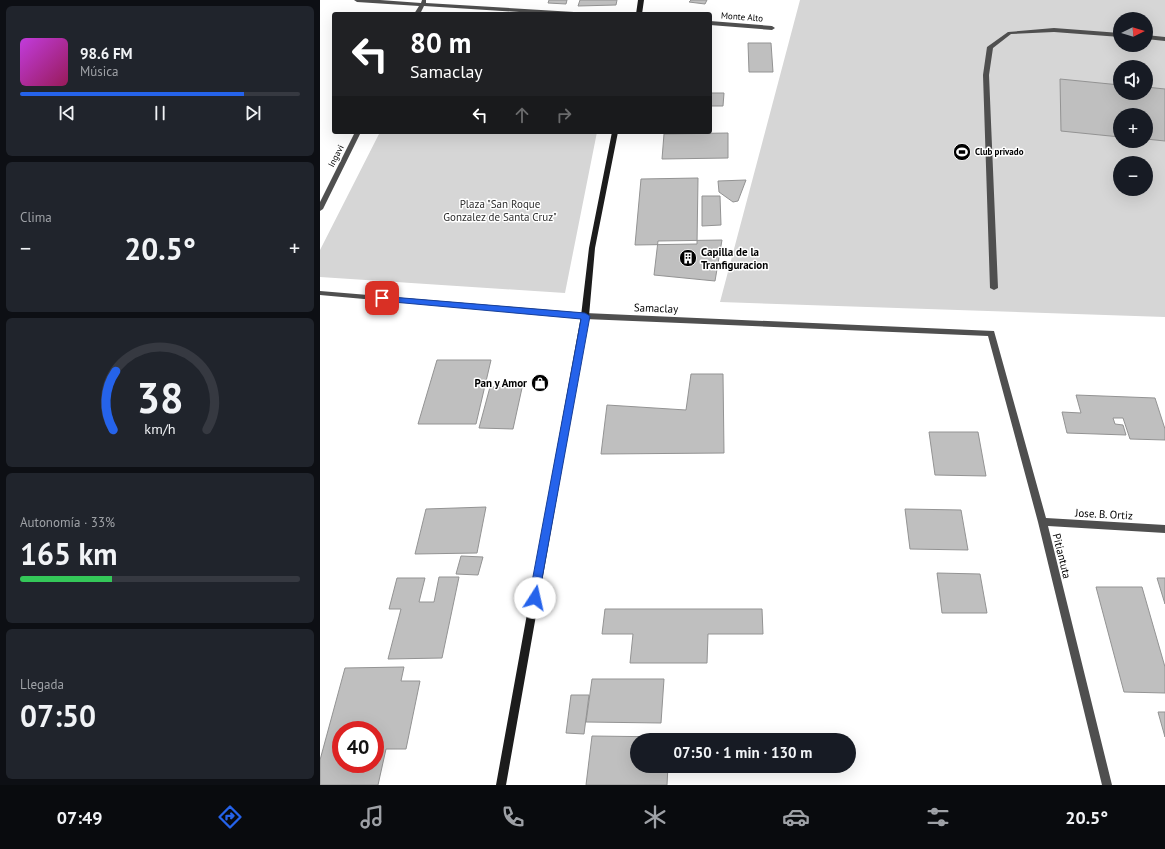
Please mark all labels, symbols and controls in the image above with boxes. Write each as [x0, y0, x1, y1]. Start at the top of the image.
street label: Monte Alto [721, 10, 764, 23]
north arrow [1113, 12, 1153, 52]
map controls [1113, 12, 1153, 196]
text: 80 m [410, 24, 471, 61]
icon: left [344, 28, 396, 80]
text: 98.6 FM [80, 44, 133, 63]
text: Samaclay [410, 60, 483, 83]
button: sound [1113, 60, 1153, 100]
text: Música [80, 63, 119, 80]
icon: previous [56, 102, 78, 124]
icon: pause [149, 102, 171, 124]
icon: next [242, 102, 264, 124]
icon: left [469, 104, 491, 126]
icon: ahead [511, 104, 533, 126]
icon: right [553, 104, 575, 126]
button: + [1113, 108, 1153, 148]
sports icon: Club privado [952, 142, 972, 162]
street label: Ingavi [325, 143, 346, 169]
place label: Club privado [975, 146, 1024, 157]
button: − [1113, 156, 1153, 196]
park label: Plaza "San Roque Gonzalez de Santa Cruz" [443, 197, 557, 224]
text: Clima [20, 209, 52, 226]
text: 20.5° [124, 229, 196, 268]
text: − [20, 234, 31, 262]
text: + [289, 234, 300, 262]
place label: Capilla de la Tranfiguracion [701, 245, 768, 272]
building icon: Capilla de la Tranfiguracion [678, 248, 698, 268]
pin [365, 281, 399, 315]
icon: arrive [371, 287, 393, 309]
street label: Samaclay [634, 300, 679, 316]
text: 38 [136, 371, 184, 424]
shop icon: Pan y Amor [530, 373, 550, 393]
place label: Pan y Amor [475, 376, 527, 390]
text: km/h [144, 419, 176, 438]
street label: Jose. B. Ortiz [1074, 505, 1133, 523]
text: Autonomía · 33% [20, 514, 115, 531]
street label: Pitiantuta [1050, 532, 1074, 580]
text: 165 km [20, 534, 118, 573]
position arrow [514, 577, 556, 619]
text: Llegada [20, 676, 64, 693]
text: 07:50 [20, 696, 96, 735]
speed limit sign: 40 [332, 721, 384, 773]
text: 07:50 · 1 min · 130 m [674, 743, 812, 762]
icon: directions [216, 803, 244, 831]
icon: music [358, 803, 386, 831]
icon: phone [499, 803, 527, 831]
icon: climate [641, 803, 669, 831]
icon: car [782, 803, 810, 831]
icon: filters [924, 803, 952, 831]
text: 07:49 [57, 806, 102, 829]
text: 20.5° [1065, 806, 1108, 829]

